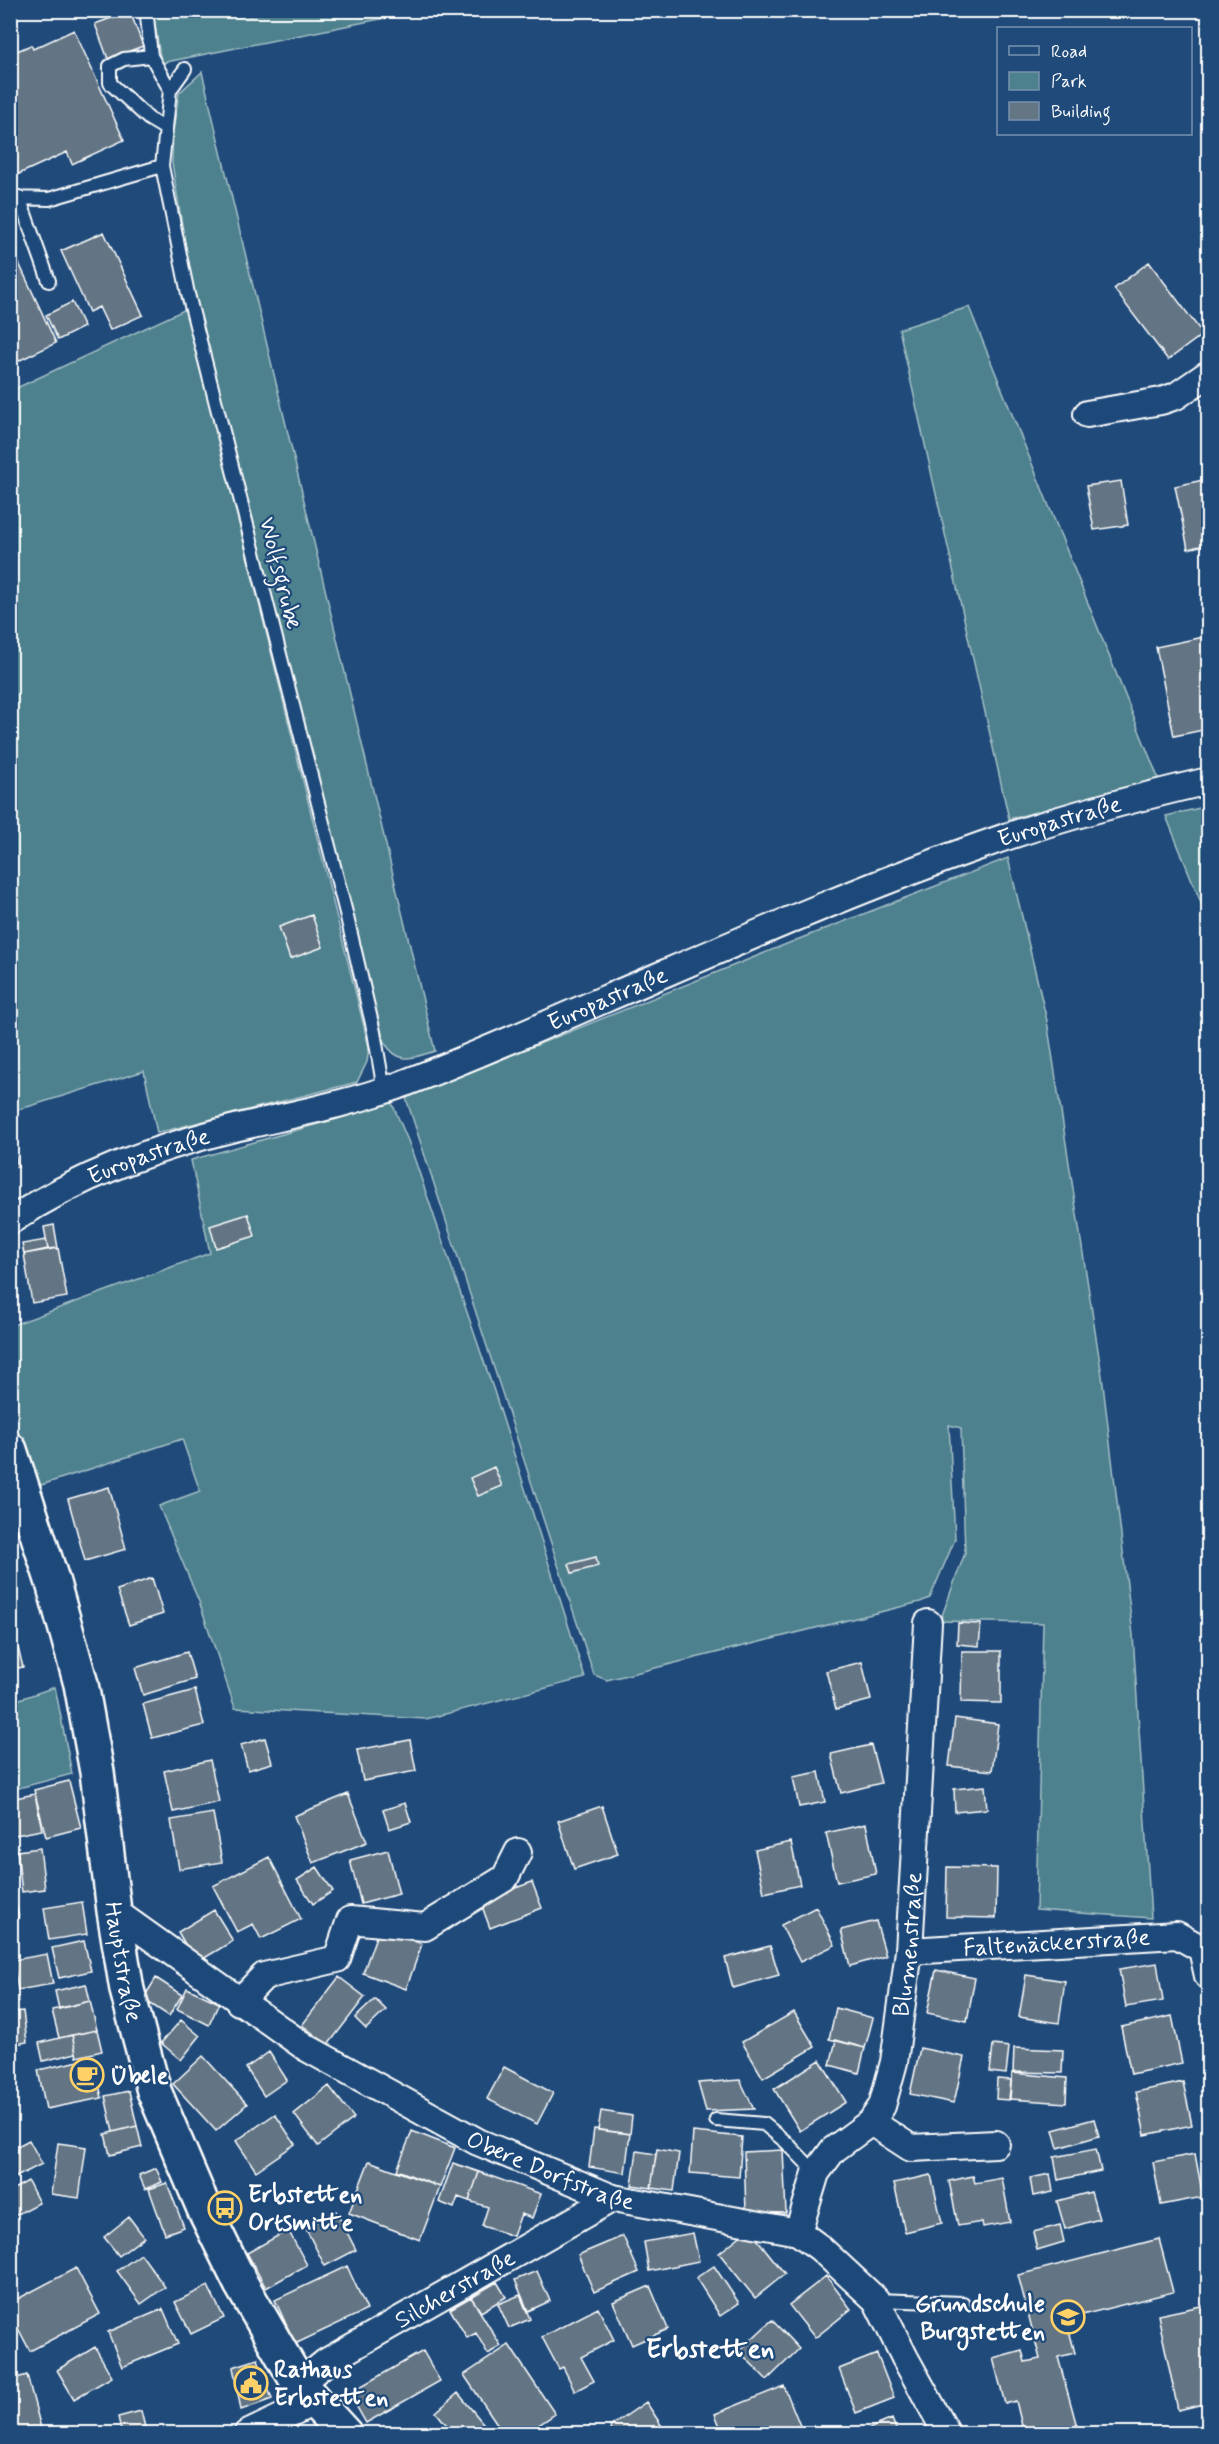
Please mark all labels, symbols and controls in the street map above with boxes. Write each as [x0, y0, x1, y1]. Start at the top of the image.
legend [997, 27, 1192, 135]
text: Road [1051, 40, 1087, 64]
text: Park [1051, 70, 1087, 94]
text: Building [1051, 100, 1111, 126]
street label: Wolfsgrube [248, 514, 308, 633]
street label: Europastraße [994, 789, 1125, 856]
street label: Europastraße [543, 960, 673, 1039]
street label: Europastraße [83, 1121, 214, 1193]
street label: Blumenstraße [886, 1871, 931, 2019]
street label: Hauptstraße [96, 1900, 149, 2026]
street label: Faltenäckerstraße [963, 1923, 1151, 1965]
cafe icon: Übele [69, 2057, 105, 2093]
place label: Übele [110, 2061, 169, 2092]
street label: Obere Dorfstraße [460, 2124, 636, 2219]
place label: Erbstetten Ortsmitte [248, 2180, 362, 2239]
bus stop icon: Erbstetten Ortsmitte [207, 2190, 243, 2226]
street label: Silcherstraße [389, 2243, 521, 2337]
place label: Grundschule Burgstetten [915, 2289, 1045, 2351]
school or university icon: Grundschule Burgstetten [1050, 2299, 1086, 2335]
district label: Erbstetten [646, 2332, 774, 2367]
place label: Rathaus Erbstetten [274, 2355, 388, 2414]
public building icon: Rathaus Erbstetten [233, 2365, 269, 2401]

